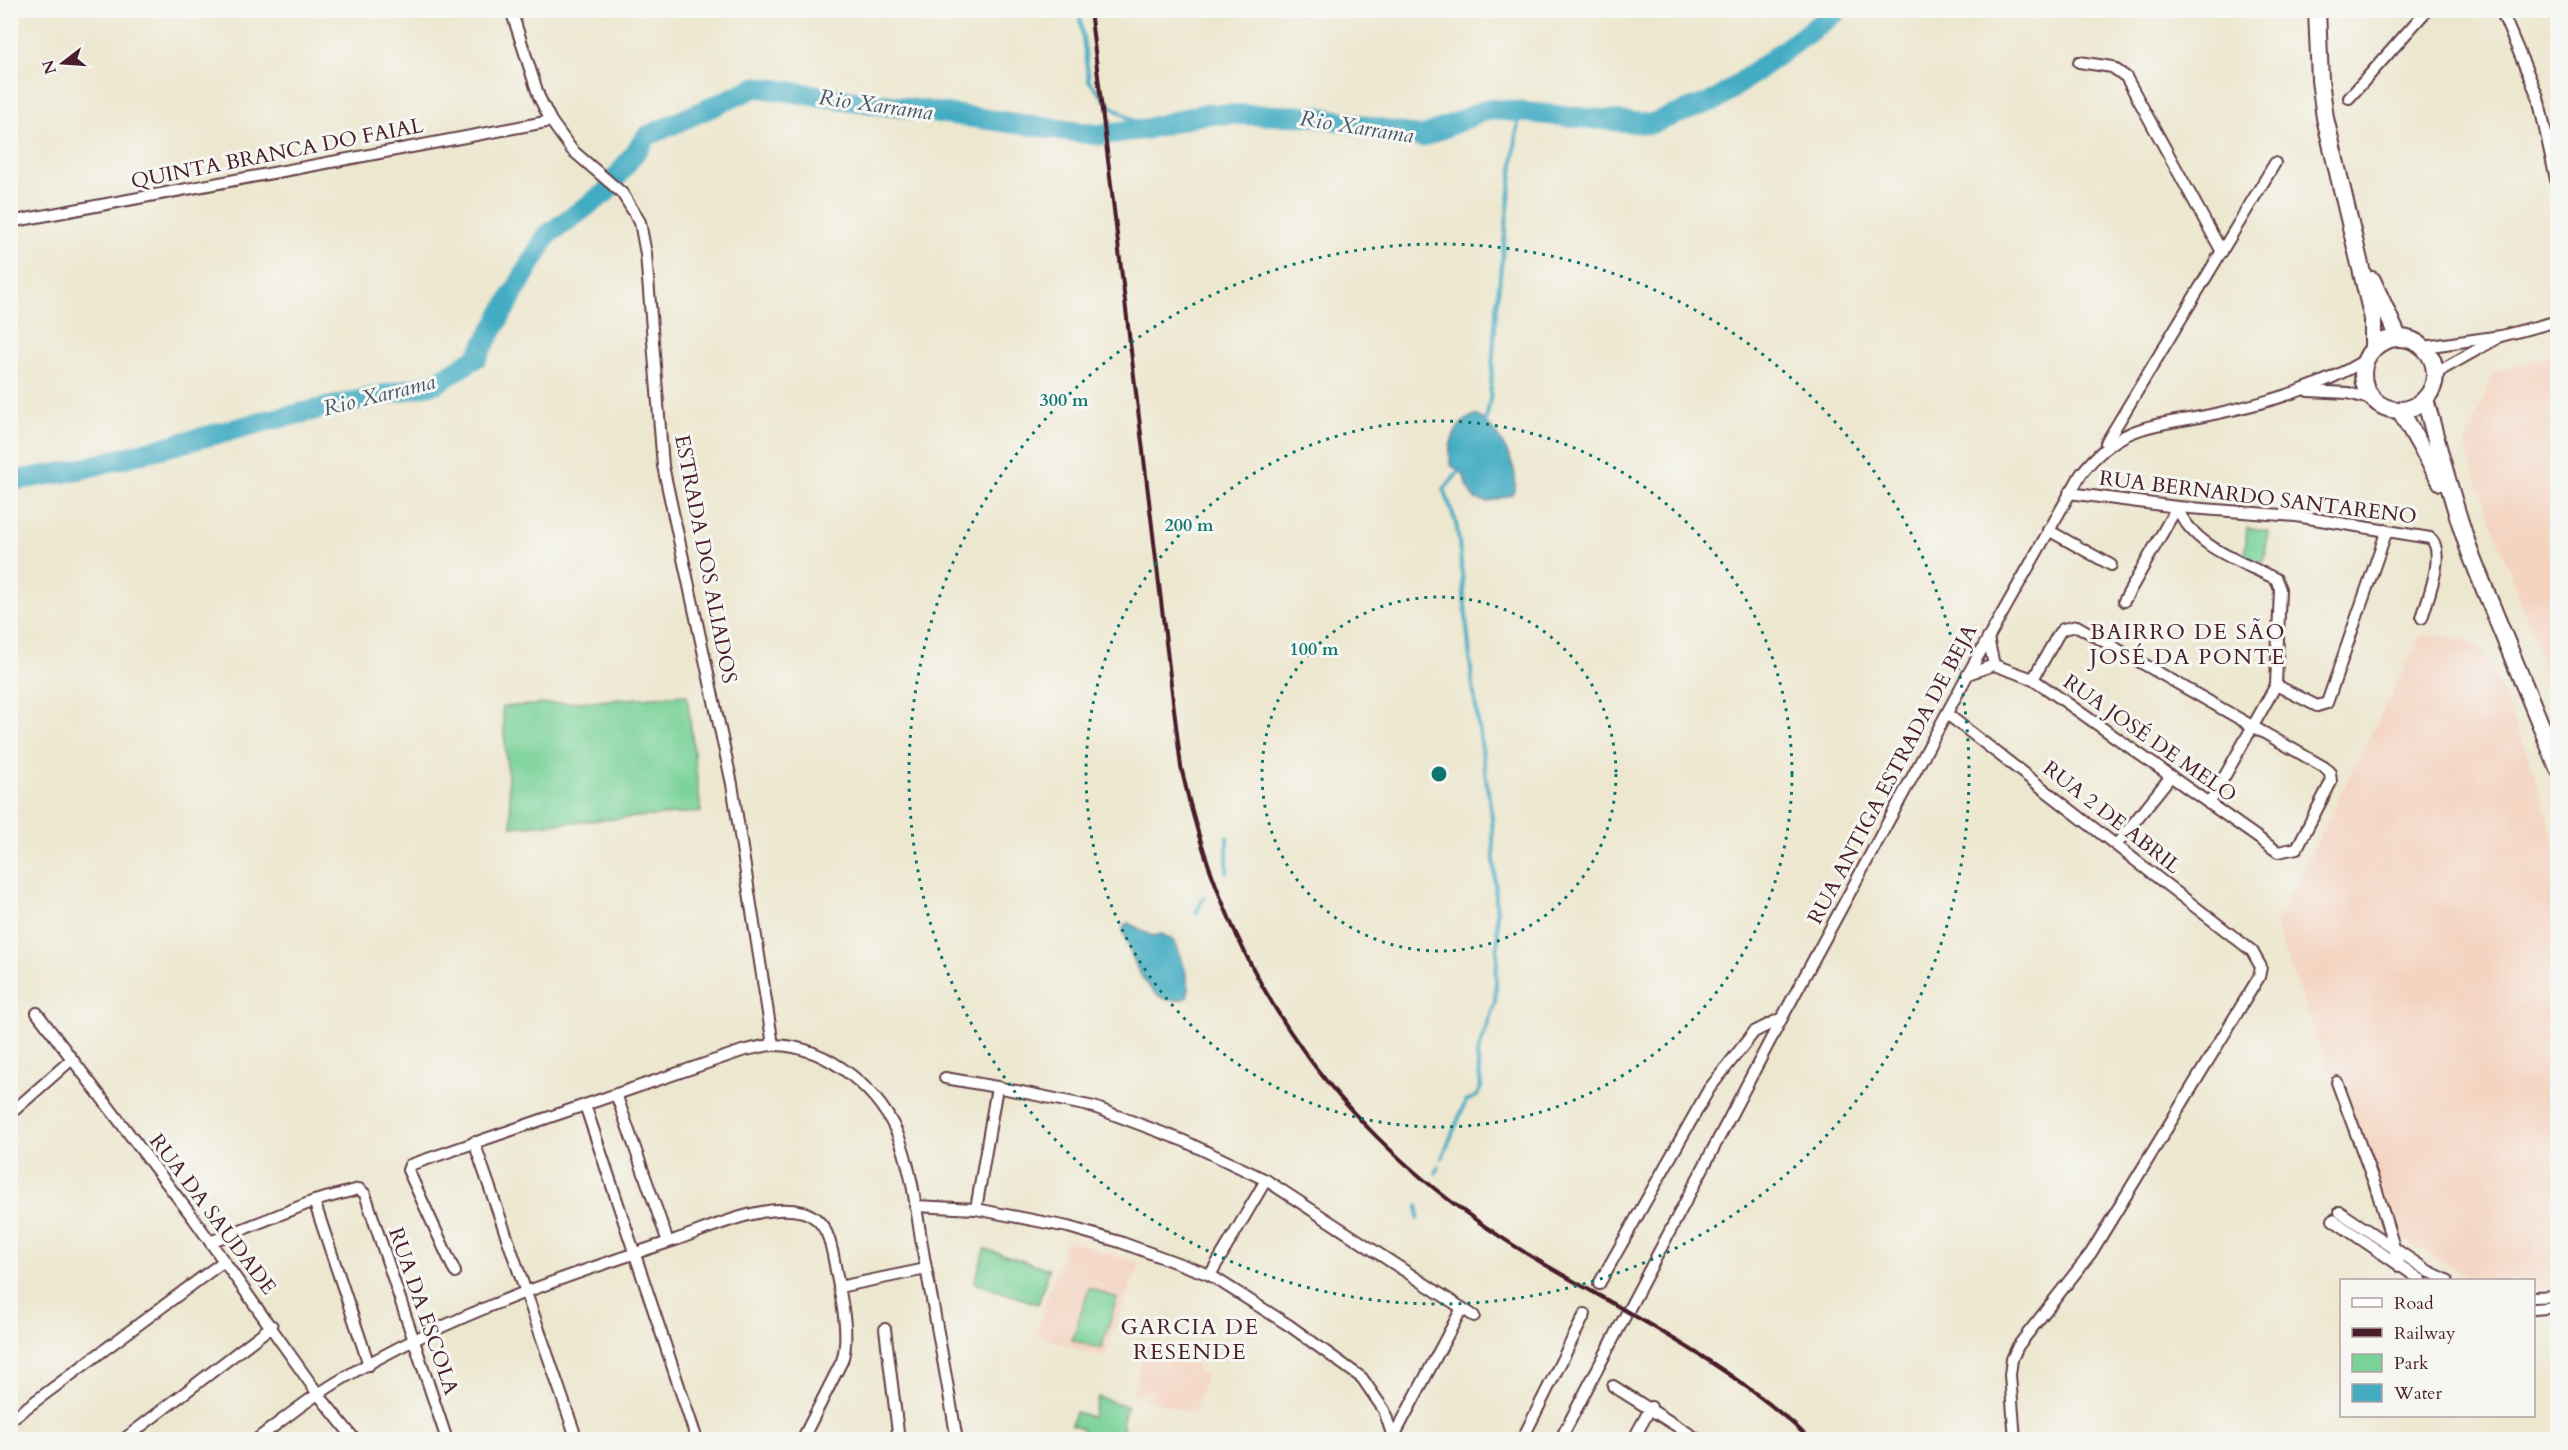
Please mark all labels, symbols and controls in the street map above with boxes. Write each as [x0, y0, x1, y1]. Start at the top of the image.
north arrow [33, 33, 93, 93]
text: N [37, 57, 62, 77]
water label: Rio Xarrama [817, 82, 935, 128]
water label: Rio Xarrama [1298, 103, 1416, 151]
street label: QUINTA BRANCA DO FAIAL [128, 111, 426, 196]
water label: Rio Xarrama [320, 366, 439, 423]
text: 300 m [1039, 388, 1089, 413]
street label: ESTRADA DOS ALIADOS [667, 432, 744, 686]
street label: RUA BERNARDO SANTARENO [2098, 464, 2418, 531]
text: 200 m [1164, 513, 1214, 538]
district label: BAIRRO DE SÃO JOSÉ DA PONTE [2087, 617, 2286, 672]
street label: RUA ANTIGA ESTRADA DE BEJA [1801, 619, 1984, 929]
text: 100 m [1289, 637, 1339, 662]
street label: RUA JOSÉ DE MELO [2057, 667, 2242, 809]
street label: RUA 2 DE ABRIL [2037, 754, 2187, 881]
centre of rings [1429, 764, 1449, 784]
street label: RUA DA SAUDADE [142, 1128, 283, 1301]
street label: RUA DA ESCOLA [381, 1224, 466, 1399]
legend [2340, 1279, 2535, 1417]
text: Road [2394, 1291, 2434, 1316]
district label: GARCIA DE RESENDE [1120, 1312, 1260, 1367]
text: Railway [2394, 1321, 2456, 1346]
text: Park [2394, 1351, 2429, 1376]
text: Water [2393, 1381, 2443, 1406]

